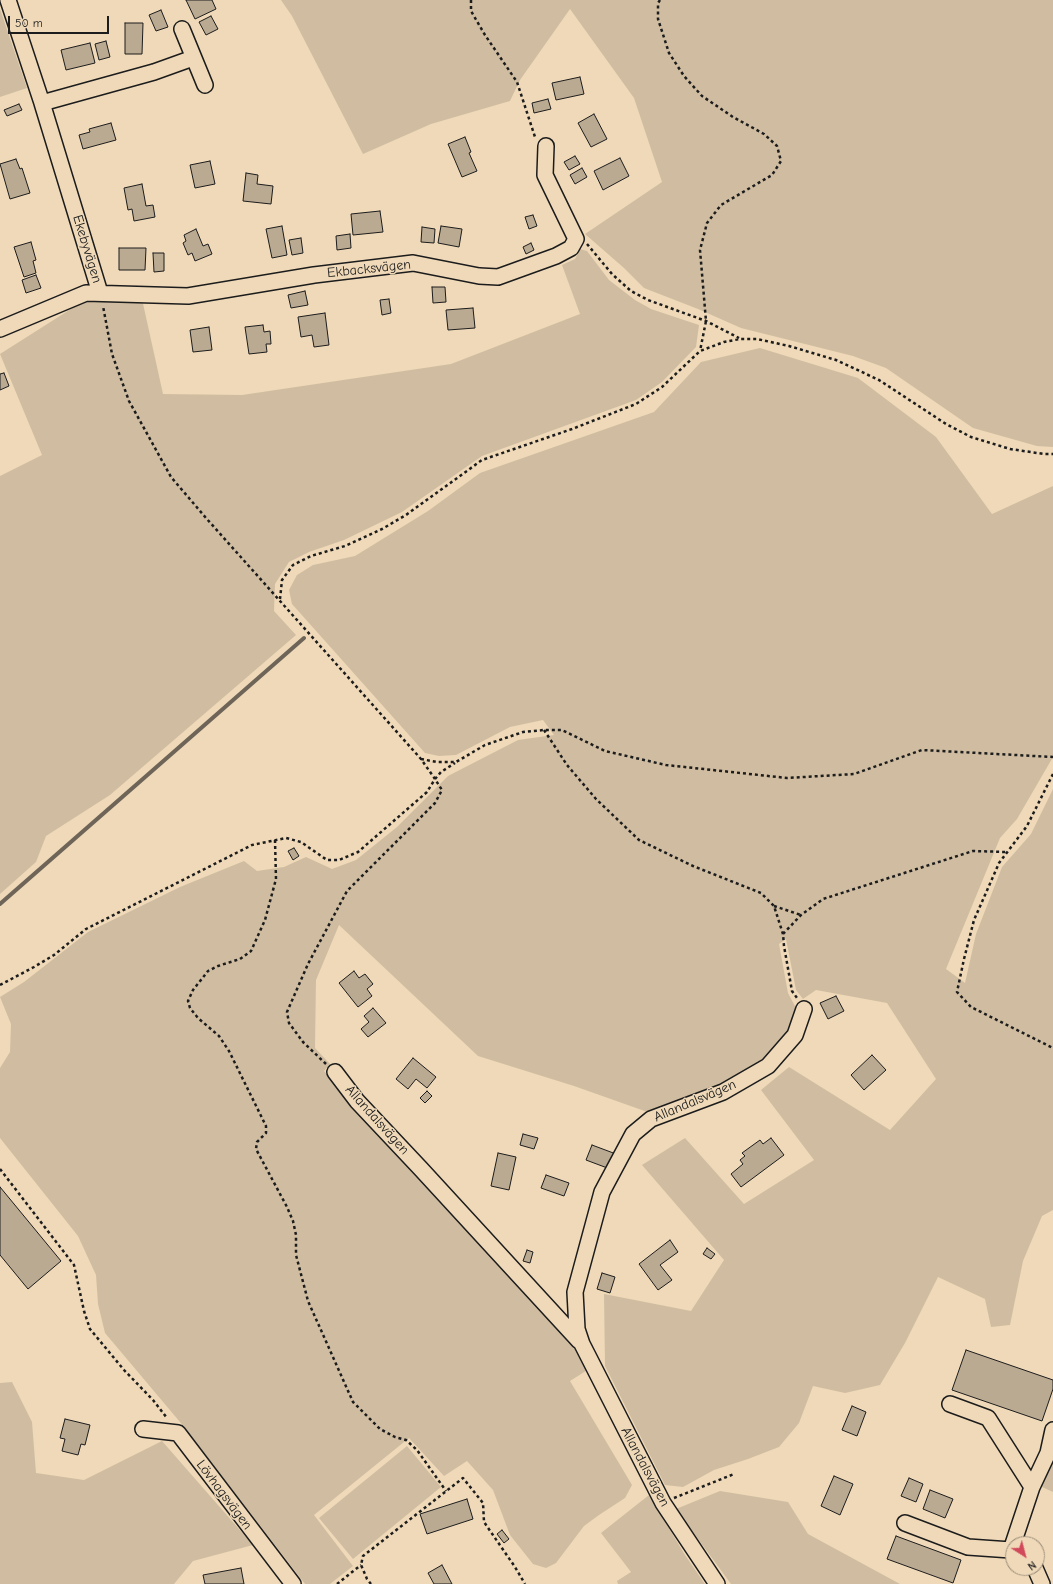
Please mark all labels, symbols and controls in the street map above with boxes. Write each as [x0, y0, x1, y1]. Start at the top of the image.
scale bar [10, 8, 111, 34]
text: 50 m [15, 16, 43, 30]
street label: Ekebyvägen [69, 213, 105, 285]
street label: Ekbacksvägen [326, 256, 412, 282]
street label: Allandalsvägen [651, 1076, 739, 1126]
street label: Allandalsvägen [341, 1082, 413, 1158]
street label: Allandalsvägen [617, 1424, 673, 1510]
street label: Lövhagsvägen [192, 1457, 256, 1533]
north arrow [1005, 1536, 1045, 1576]
text: N [1025, 1558, 1038, 1573]

